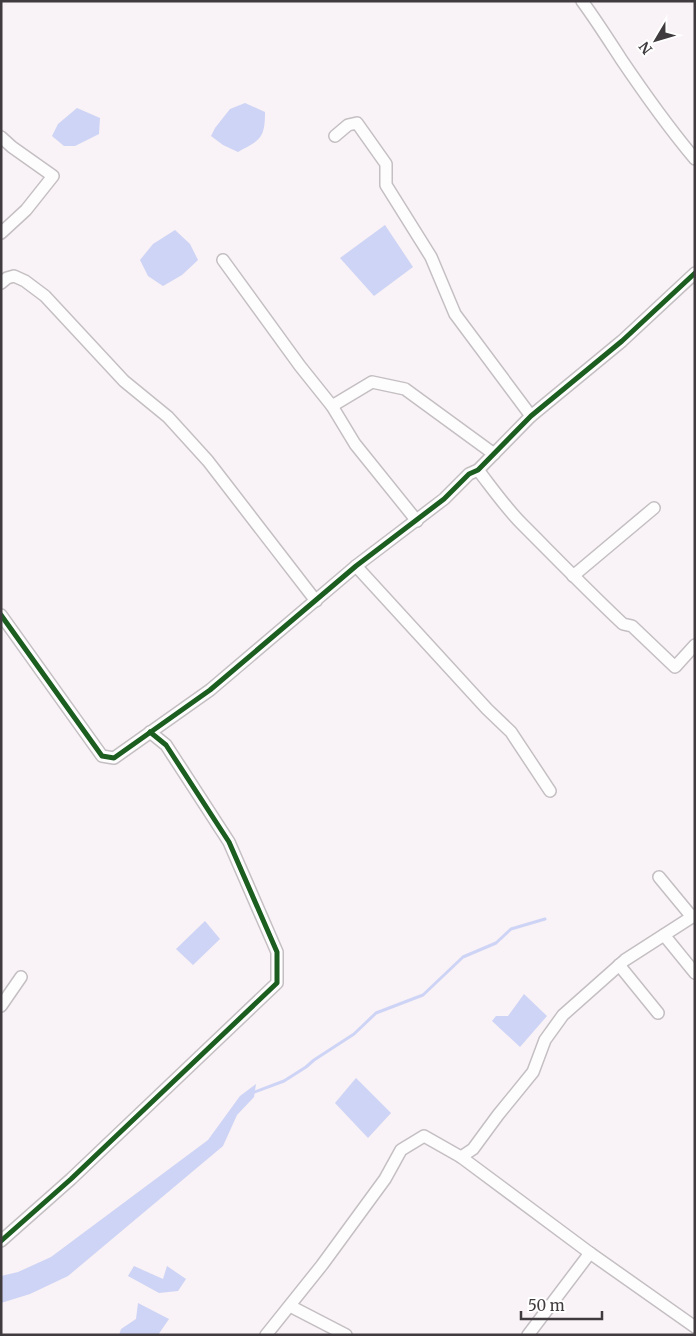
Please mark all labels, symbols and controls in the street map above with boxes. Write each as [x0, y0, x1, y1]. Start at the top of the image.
north arrow [631, 15, 681, 65]
text: N [635, 38, 656, 58]
scale bar [521, 1288, 602, 1320]
text: 50 m [528, 1296, 565, 1315]

